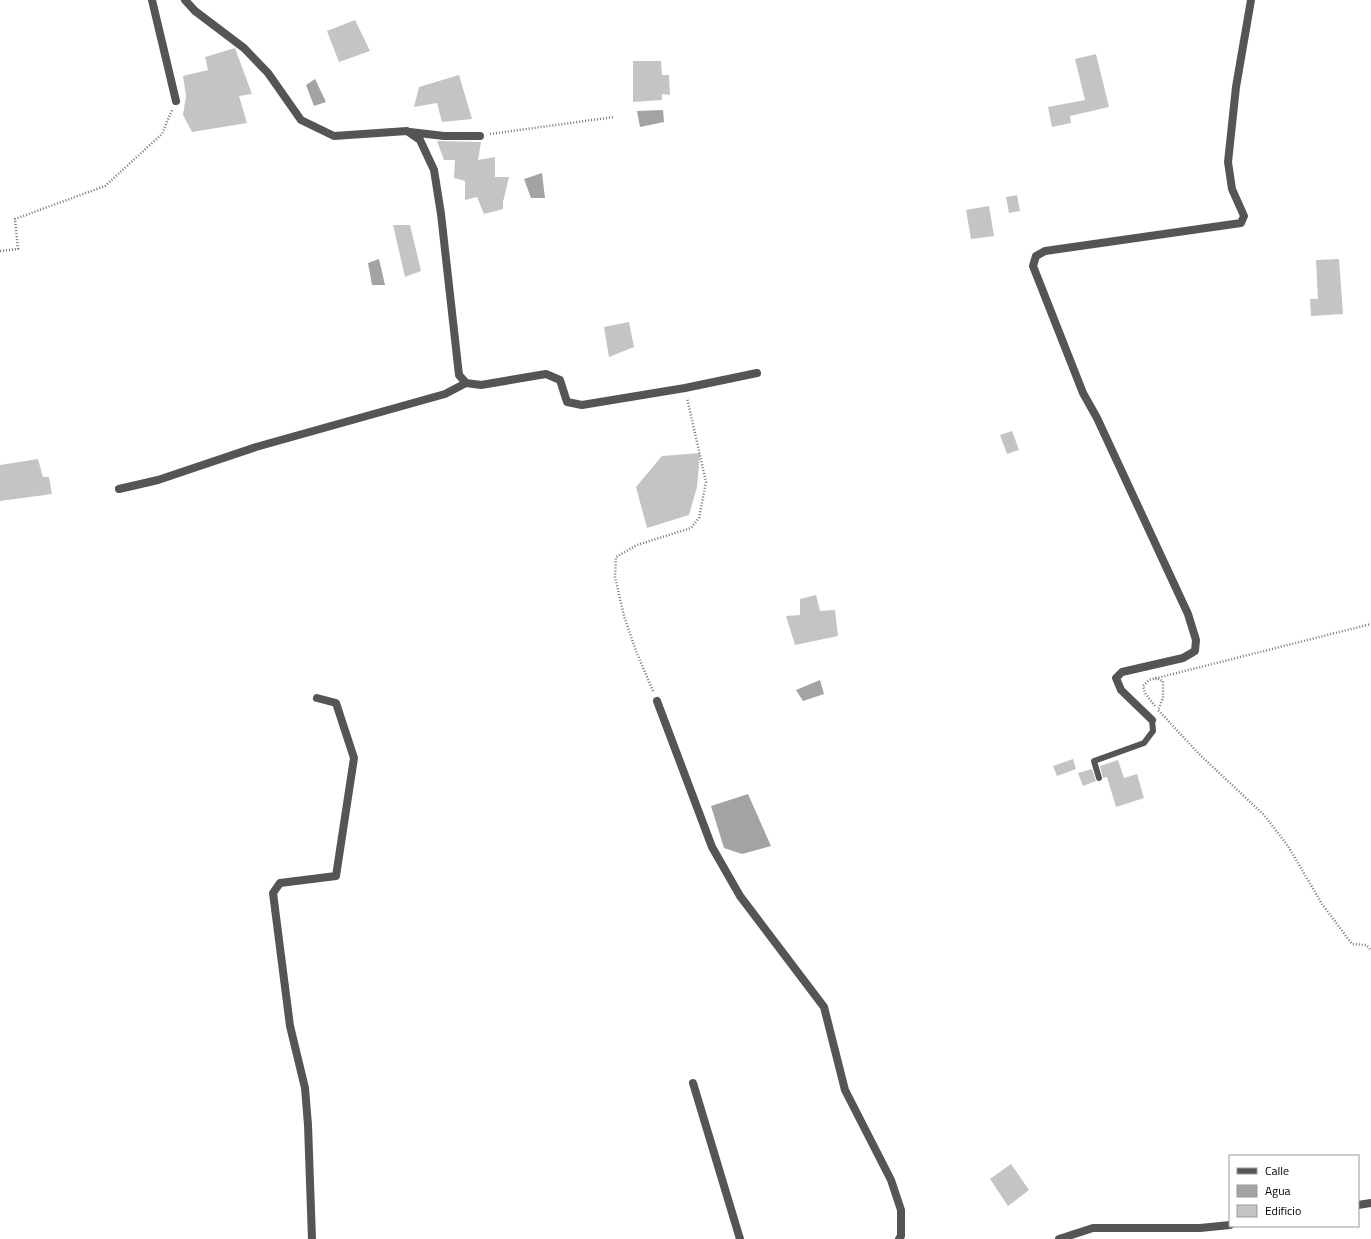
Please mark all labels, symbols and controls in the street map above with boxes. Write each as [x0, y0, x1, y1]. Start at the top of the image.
legend [1229, 1155, 1359, 1227]
text: Calle [1265, 1161, 1289, 1180]
text: Agua [1265, 1181, 1291, 1200]
text: Edificio [1265, 1201, 1301, 1220]

